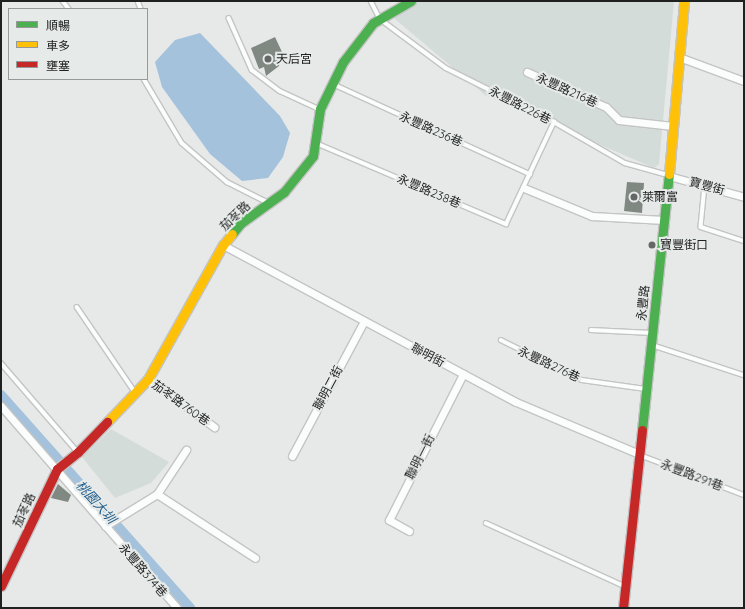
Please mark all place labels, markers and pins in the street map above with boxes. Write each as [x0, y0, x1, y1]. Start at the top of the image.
place label: 天后宮 [276, 52, 312, 66]
marker: 天后宮 [263, 54, 273, 64]
place label: 萊爾富 [642, 190, 678, 204]
marker: 萊爾富 [629, 192, 639, 202]
place label: 寶豐街口 [660, 238, 708, 252]
marker: 寶豐街口 [647, 240, 657, 250]

